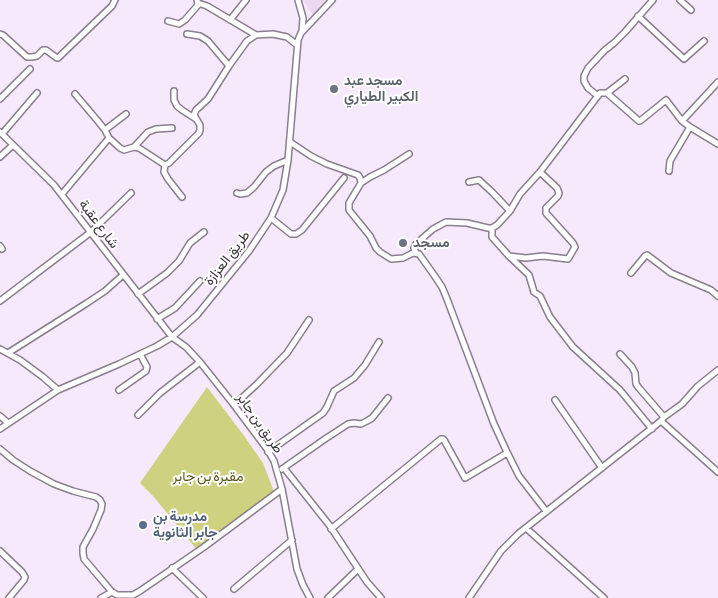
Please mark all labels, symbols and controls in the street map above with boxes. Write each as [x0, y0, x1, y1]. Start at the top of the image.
place label: مسجد عبد الكبير الطياري [344, 73, 418, 105]
marker: مسجد عبد الكبير الطياري [328, 83, 340, 95]
street label: شارع عقبة [75, 196, 123, 252]
street label: طريق العزازة [200, 227, 254, 289]
place label: مسجد [413, 235, 450, 251]
marker: مسجد [397, 237, 409, 249]
street label: طريق بن جابر [233, 389, 287, 457]
park label: مقبرة بن جابر [173, 469, 243, 485]
place label: مدرسة بن جابر الثانوية [153, 509, 218, 542]
marker: مدرسة بن جابر الثانوية [137, 519, 149, 531]

